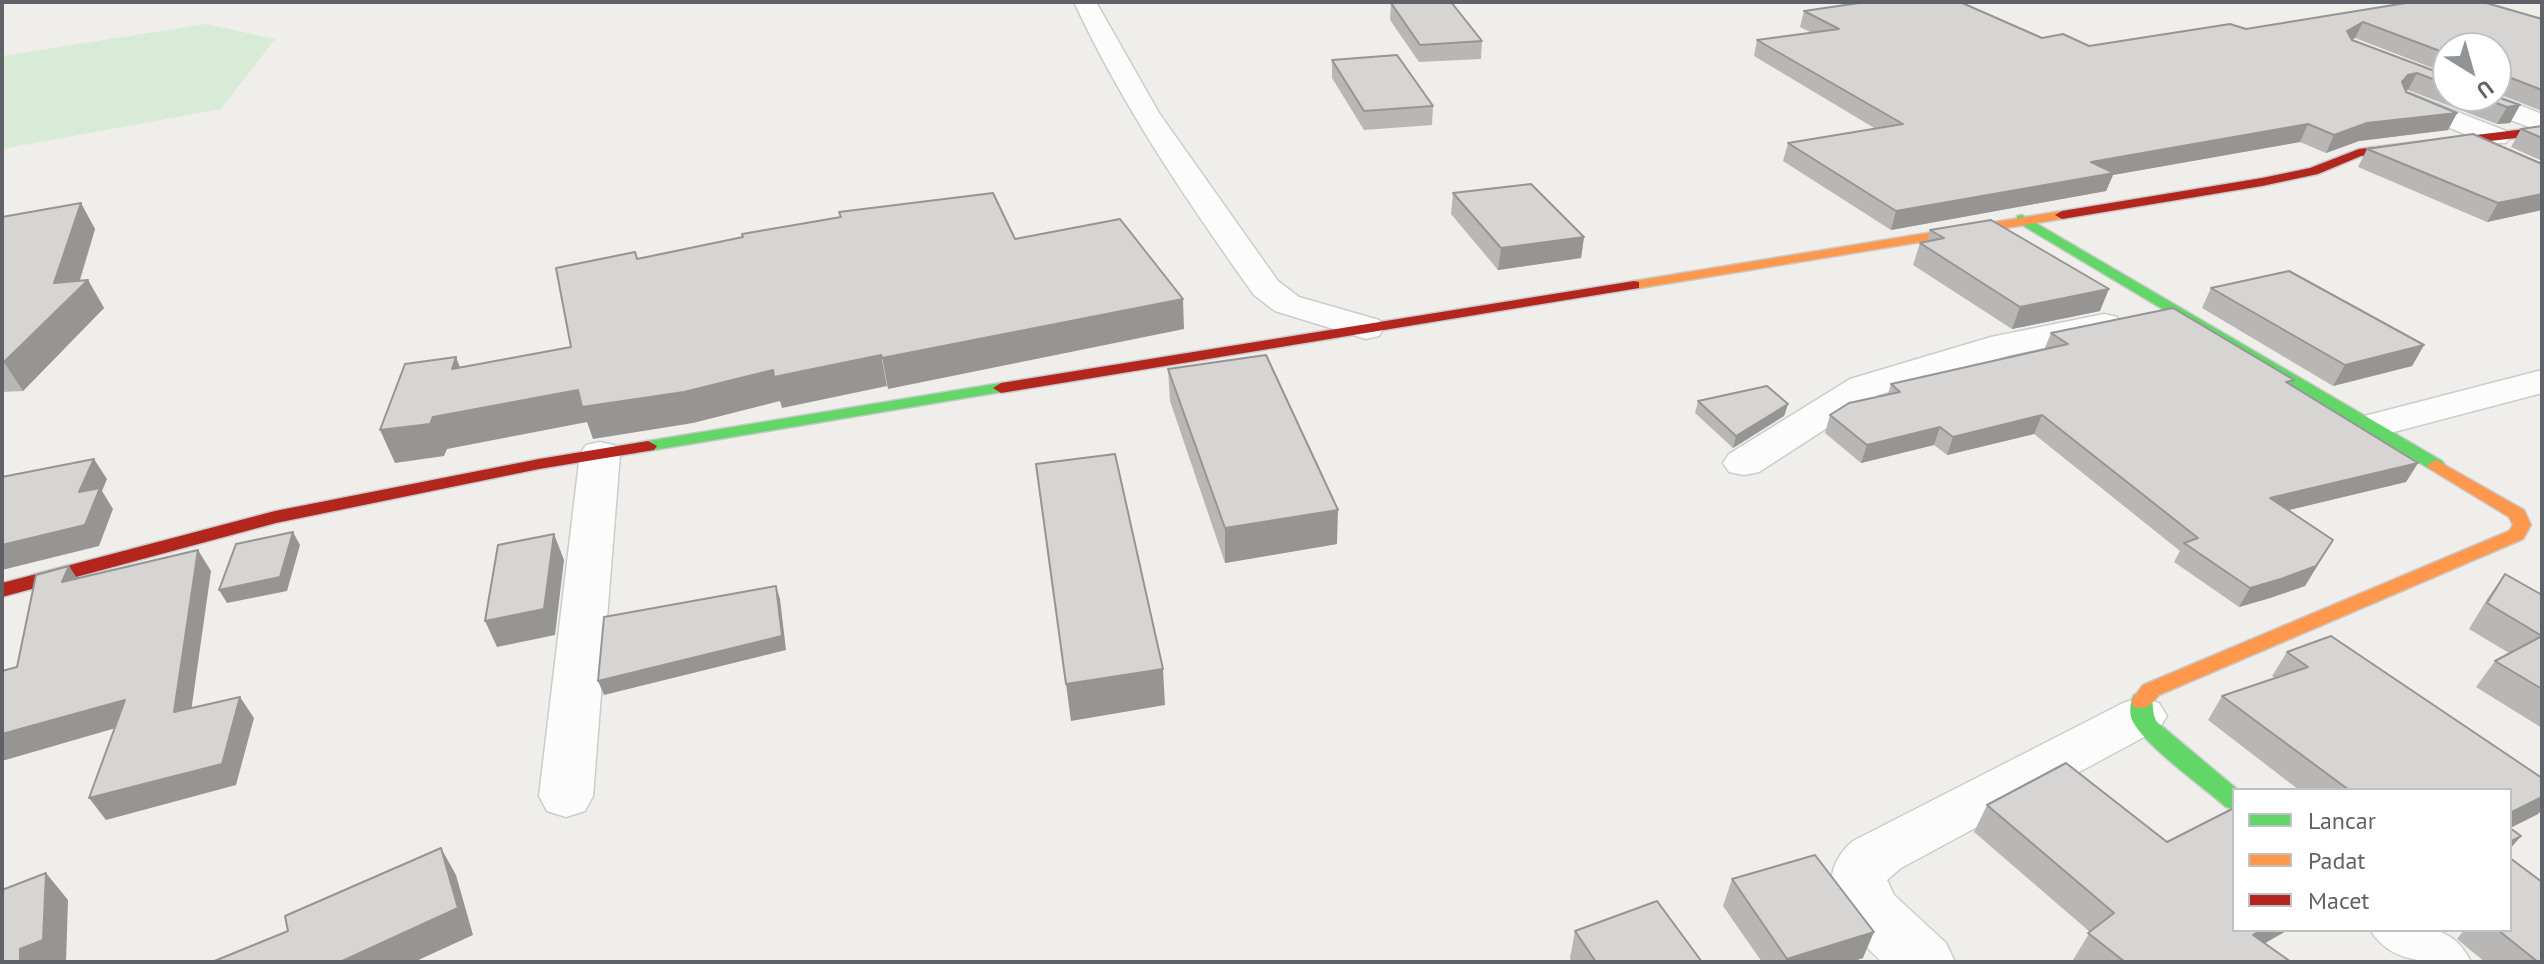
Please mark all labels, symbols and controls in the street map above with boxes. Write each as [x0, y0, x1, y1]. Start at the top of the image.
north arrow [2432, 32, 2512, 112]
text: U [2471, 74, 2499, 105]
legend [2232, 788, 2512, 932]
text: Lancar [2308, 805, 2376, 836]
text: Padat [2308, 845, 2365, 876]
text: Macet [2308, 885, 2370, 916]

